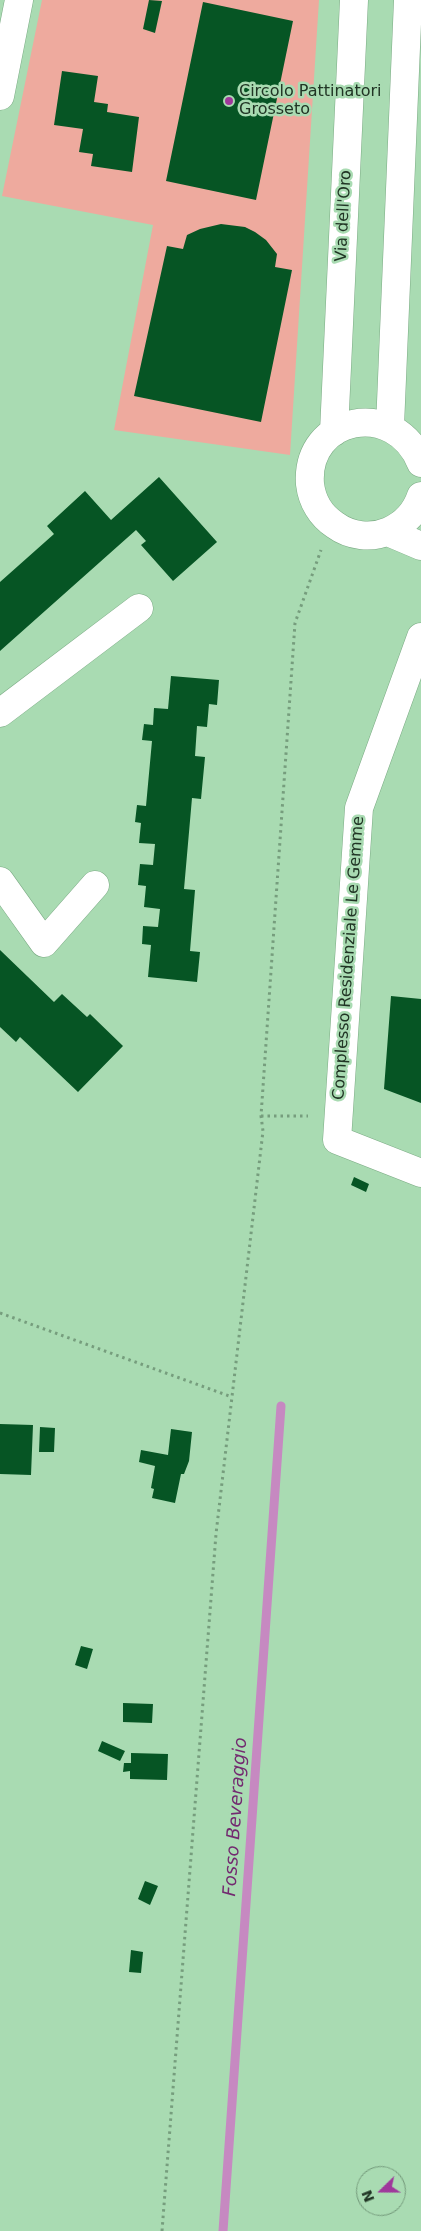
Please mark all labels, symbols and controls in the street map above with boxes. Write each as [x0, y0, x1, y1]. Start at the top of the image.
place label: Circolo Pattinatori Grosseto [239, 82, 382, 120]
marker: Circolo Pattinatori Grosseto [223, 95, 235, 107]
street label: Via dell'Oro [332, 170, 356, 262]
street label: Complesso Residenziale Le Gemme [329, 815, 369, 1101]
water label: Fosso Beveraggio [220, 1737, 252, 1897]
north arrow [356, 2166, 406, 2216]
text: N [358, 2188, 378, 2205]

